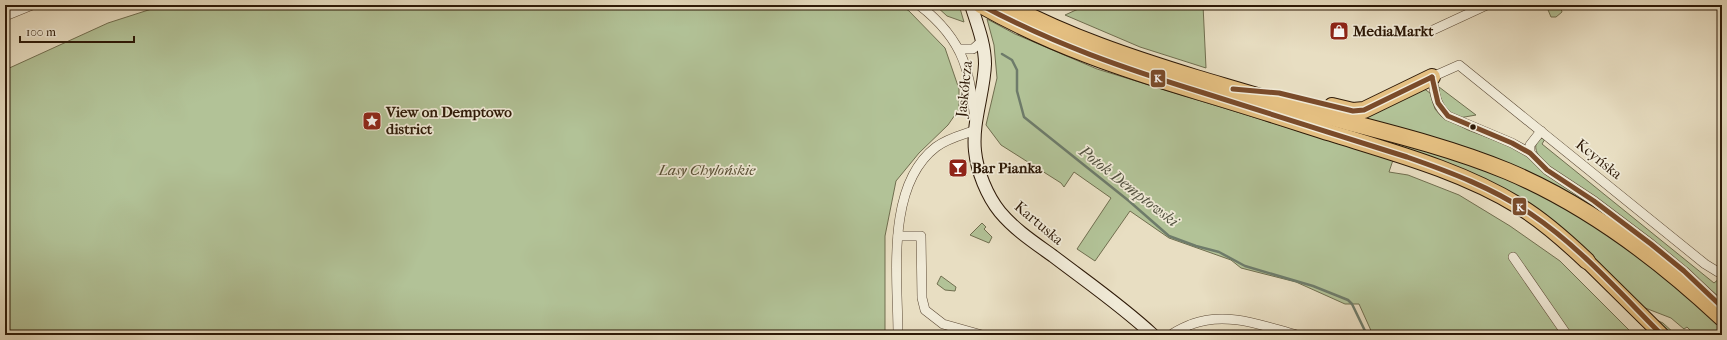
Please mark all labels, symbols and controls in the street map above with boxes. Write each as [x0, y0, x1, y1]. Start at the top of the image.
scale bar [20, 18, 134, 44]
shop icon: MediaMarkt [1328, 20, 1350, 42]
place label: MediaMarkt [1352, 22, 1434, 40]
text: 100 m [26, 25, 56, 39]
street label: Jaskółcza [952, 59, 976, 119]
line badge: K [1150, 69, 1166, 88]
text: K [1154, 72, 1163, 85]
place label: View on Demptowo district [385, 103, 512, 138]
place icon: View on Demptowo district [361, 110, 383, 132]
unlabelled marker [1468, 122, 1478, 132]
street label: Kcyńska [1572, 135, 1626, 184]
water label: Potok Demptowski [1075, 141, 1184, 232]
bar icon: Bar Pianka [947, 157, 969, 179]
place label: Bar Pianka [972, 159, 1043, 177]
park label: Lasy Chylońskie [658, 161, 756, 179]
street label: Kartuska [1011, 197, 1068, 249]
line badge: K [1512, 197, 1527, 216]
text: K [1516, 201, 1525, 214]

